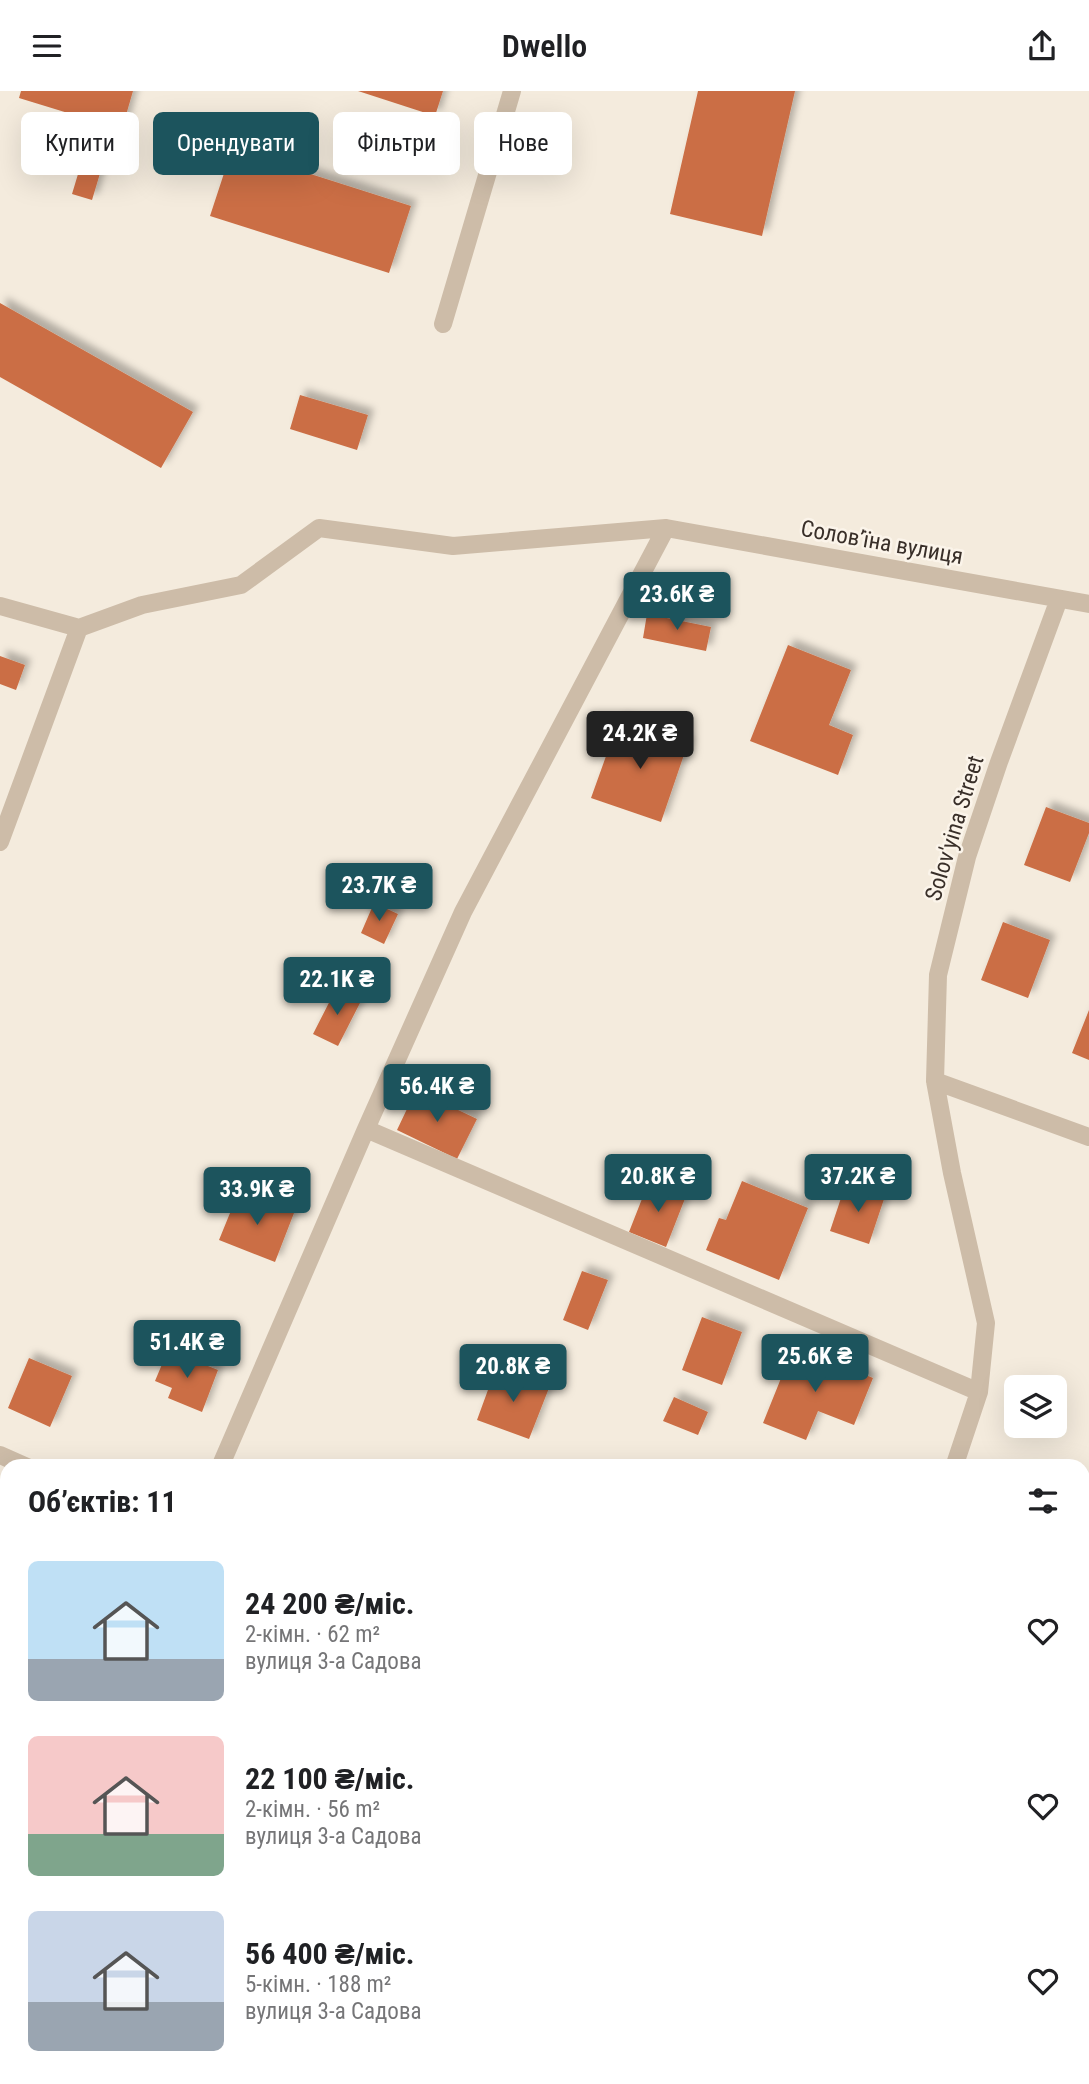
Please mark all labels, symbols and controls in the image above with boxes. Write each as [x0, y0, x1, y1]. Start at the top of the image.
icon: menu [28, 27, 66, 65]
text: Dwello [502, 27, 587, 65]
icon: share [1023, 27, 1061, 65]
chip: Купити [21, 112, 139, 175]
chip: Орендувати [153, 112, 319, 175]
chip: Фільтри [333, 112, 460, 175]
chip: Нове [474, 112, 572, 175]
street label: Соловʼїна вулиця [799, 515, 965, 570]
pin: 23.6K ₴ [612, 573, 742, 632]
text: 23.6K ₴ [640, 581, 714, 608]
pin: 24.2K ₴ [575, 711, 705, 771]
text: 24.2K ₴ [603, 720, 677, 747]
street label: Solov'yina Street [920, 752, 989, 904]
pin: 23.7K ₴ [314, 863, 444, 923]
text: 23.7K ₴ [342, 872, 416, 899]
pin: 22.1K ₴ [272, 957, 402, 1017]
text: 22.1K ₴ [300, 966, 374, 993]
pin: 56.4K ₴ [372, 1065, 502, 1124]
text: 56.4K ₴ [400, 1073, 474, 1100]
pin: 20.8K ₴ [593, 1155, 723, 1214]
pin: 37.2K ₴ [793, 1155, 923, 1214]
text: 20.8K ₴ [621, 1163, 695, 1190]
text: 37.2K ₴ [821, 1163, 895, 1190]
pin: 33.9K ₴ [192, 1167, 322, 1227]
text: 33.9K ₴ [220, 1176, 294, 1203]
pin: 51.4K ₴ [122, 1321, 252, 1380]
text: 51.4K ₴ [150, 1329, 224, 1356]
pin: 25.6K ₴ [750, 1335, 880, 1394]
text: 25.6K ₴ [778, 1343, 852, 1370]
pin: 20.8K ₴ [448, 1345, 578, 1404]
text: 20.8K ₴ [476, 1353, 550, 1380]
map controls [1004, 1375, 1067, 1438]
button: layers [1004, 1375, 1067, 1438]
icon: filters [1024, 1482, 1062, 1520]
text: Об’єктів: 11 [28, 1484, 177, 1519]
text: 24 200 ₴/міс. [245, 1586, 415, 1621]
icon: home [84, 1589, 168, 1673]
icon: heart [1024, 1612, 1062, 1650]
text: 2-кімн. · 62 m² [245, 1621, 380, 1648]
text: вулиця 3-а Садова [245, 1648, 421, 1675]
text: 22 100 ₴/міс. [245, 1761, 415, 1796]
icon: home [84, 1764, 168, 1848]
icon: heart [1024, 1787, 1062, 1825]
text: 2-кімн. · 56 m² [245, 1796, 380, 1823]
text: вулиця 3-а Садова [245, 1823, 421, 1850]
text: 56 400 ₴/міс. [245, 1936, 415, 1971]
icon: home [84, 1939, 168, 2023]
icon: heart [1024, 1962, 1062, 2000]
text: 5-кімн. · 188 m² [245, 1971, 391, 1998]
text: вулиця 3-а Садова [245, 1998, 421, 2025]

